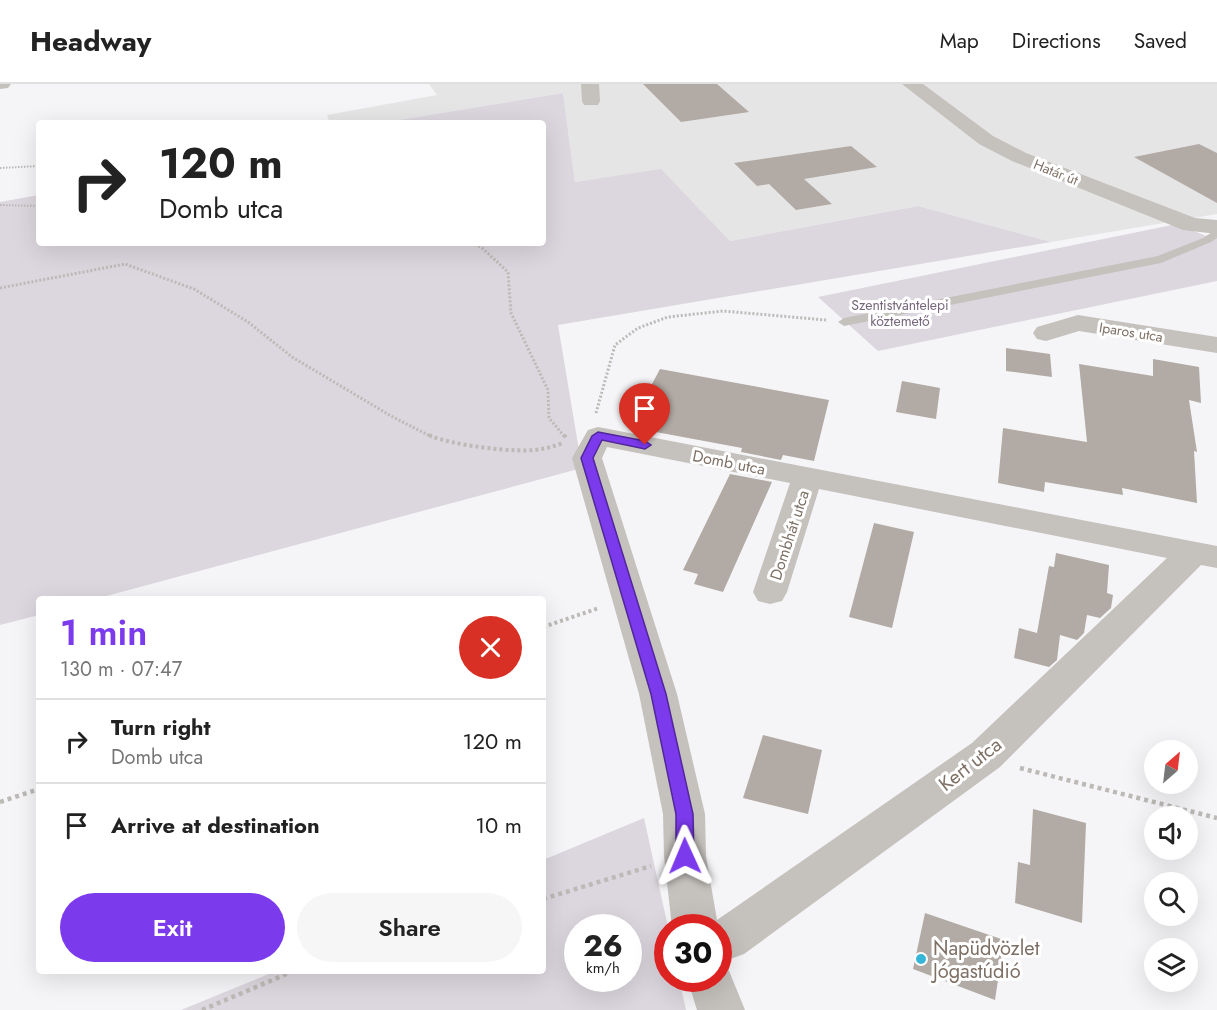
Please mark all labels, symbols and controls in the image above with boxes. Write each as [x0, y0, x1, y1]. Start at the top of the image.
text: Headway [30, 21, 151, 62]
text: Map [940, 26, 979, 56]
text: Directions [1012, 26, 1101, 56]
text: Saved [1134, 26, 1187, 56]
text: 120 m [159, 133, 283, 194]
icon: right [60, 144, 138, 222]
street label: Határ út [1031, 154, 1082, 190]
text: Domb utca [159, 189, 283, 228]
park label: Szentistvántelepi köztemető [851, 295, 949, 331]
street label: Iparos utca [1098, 317, 1164, 347]
pin [619, 383, 670, 445]
icon: arrive [628, 392, 661, 425]
street label: Domb utca [691, 444, 767, 481]
street label: Dombhát utca [764, 487, 815, 583]
text: 1 min [60, 606, 147, 658]
button: close [459, 616, 522, 679]
text: 130 m · 07:47 [60, 655, 182, 684]
text: Turn right [111, 711, 211, 743]
icon: right [60, 725, 93, 758]
text: 120 m [463, 725, 522, 757]
street label: Kert utca [933, 730, 1008, 798]
north arrow [1144, 740, 1198, 794]
map controls [1144, 740, 1198, 992]
text: Domb utca [111, 743, 203, 772]
button: sound [1144, 806, 1198, 860]
icon: arrive [60, 809, 93, 842]
text: Arrive at destination [111, 809, 320, 841]
text: 10 m [475, 809, 522, 841]
position arrow [653, 824, 717, 888]
button: search [1144, 872, 1198, 926]
button: Exit [60, 893, 285, 962]
button: Share [297, 893, 522, 962]
speed limit sign: 30 [654, 914, 732, 992]
text: 26 [583, 924, 623, 967]
place label: Napüdvözlet Jógastúdió [930, 934, 1040, 986]
button: layers [1144, 938, 1198, 992]
marker: Napüdvözlet Jógastúdió [914, 952, 928, 966]
text: km/h [586, 957, 620, 979]

